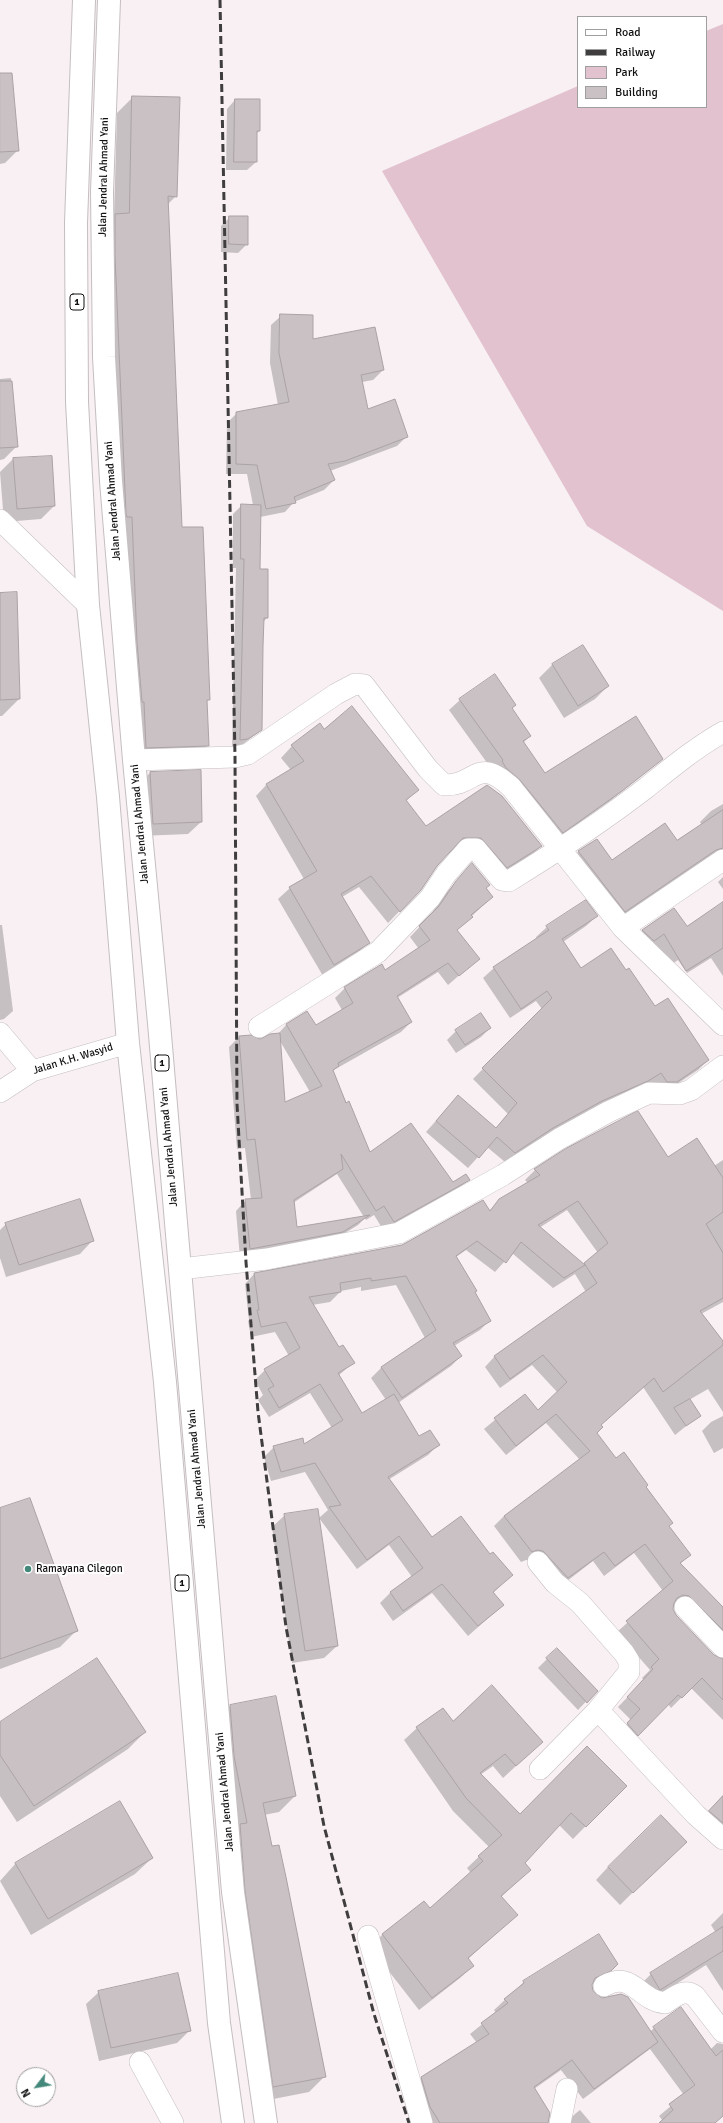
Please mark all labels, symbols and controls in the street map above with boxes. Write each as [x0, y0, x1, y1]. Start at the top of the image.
legend [577, 16, 707, 108]
text: Road [615, 25, 641, 40]
text: Railway [615, 45, 655, 60]
text: Park [615, 65, 638, 80]
text: Building [615, 85, 658, 100]
street label: Jalan Jendral Ahmad Yani [96, 117, 112, 237]
road number: 1 [70, 294, 84, 310]
street label: Jalan Jendral Ahmad Yani [102, 441, 124, 561]
street label: Jalan Jendral Ahmad Yani [128, 764, 152, 884]
street label: Jalan K.H. Wasyid [31, 1041, 115, 1077]
road number: 1 [155, 1055, 169, 1071]
street label: Jalan Jendral Ahmad Yani [157, 1087, 181, 1207]
street label: Jalan Jendral Ahmad Yani [185, 1409, 209, 1529]
place label: Ramayana Cilegon [36, 1562, 123, 1576]
marker: Ramayana Cilegon [23, 1564, 33, 1574]
road number: 1 [175, 1575, 189, 1591]
street label: Jalan Jendral Ahmad Yani [213, 1732, 237, 1852]
north arrow [16, 2067, 56, 2107]
text: N [19, 2086, 34, 2100]

